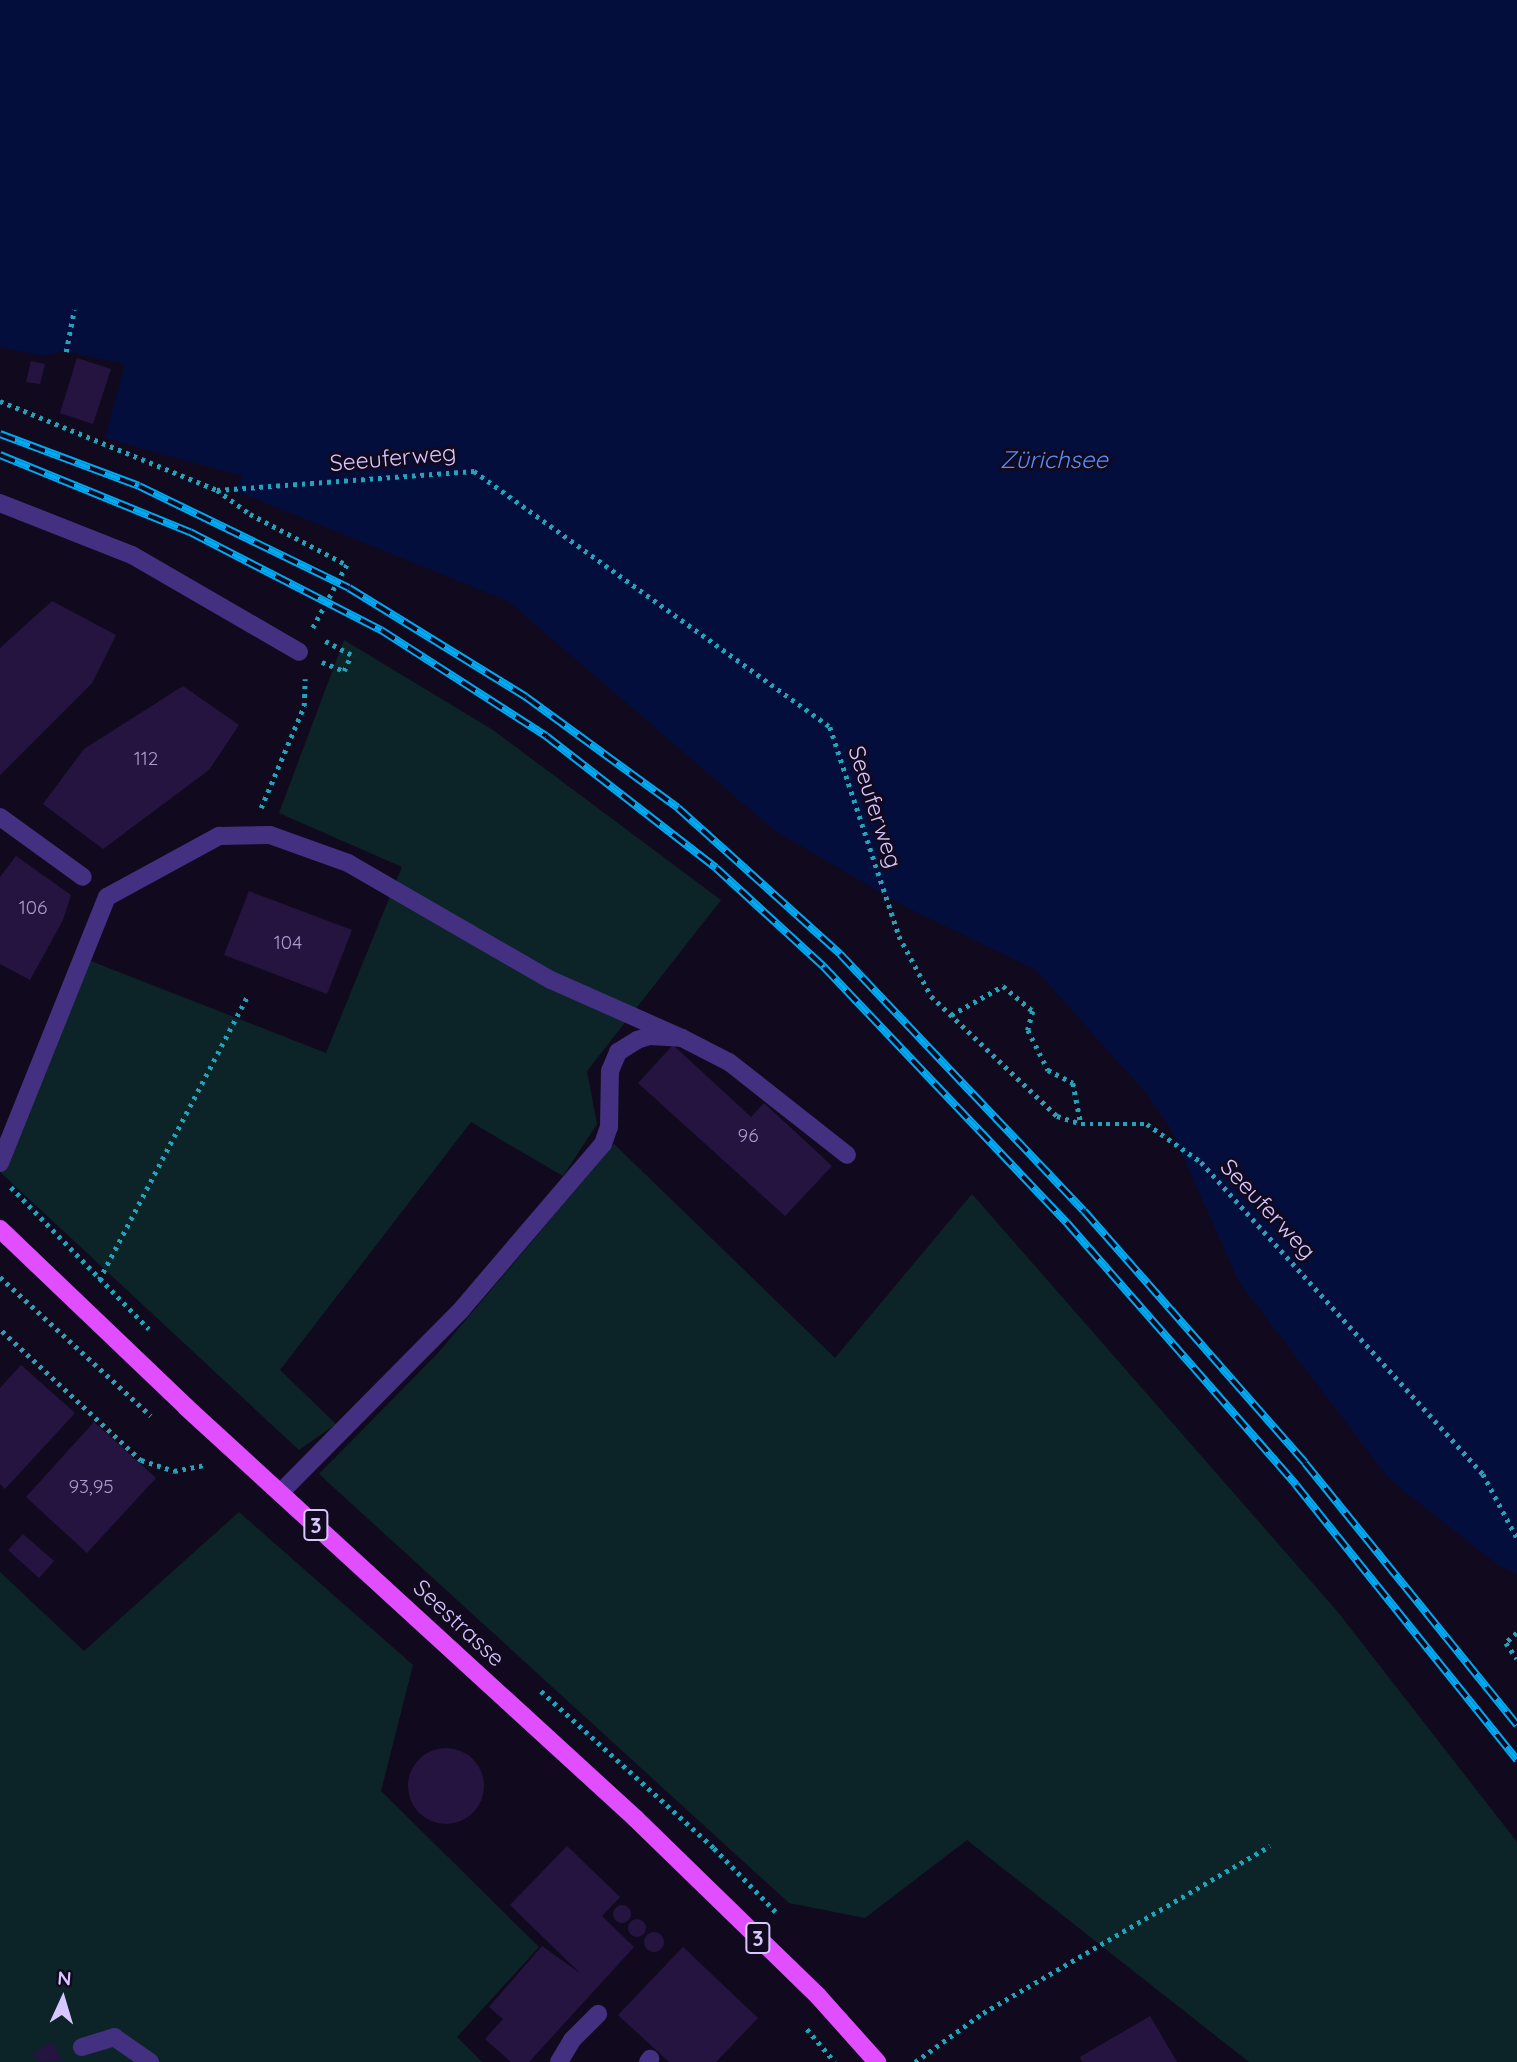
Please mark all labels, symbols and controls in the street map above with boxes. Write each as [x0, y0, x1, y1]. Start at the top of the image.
street label: Seeuferweg [329, 439, 457, 477]
water label: Zürichsee [1000, 446, 1108, 474]
street label: Seeuferweg [842, 742, 908, 872]
house number: 112 [134, 748, 158, 770]
house number: 106 [19, 897, 47, 919]
house number: 104 [274, 932, 302, 954]
house number: 96 [738, 1125, 758, 1147]
street label: Seeuferweg [1215, 1153, 1321, 1265]
house number: 93,95 [68, 1476, 114, 1498]
road number: 3 [302, 1508, 330, 1542]
street label: Seestrasse [408, 1574, 510, 1672]
road number: 3 [744, 1920, 772, 1955]
north arrow [28, 1964, 98, 2034]
text: N [57, 1966, 72, 1991]

